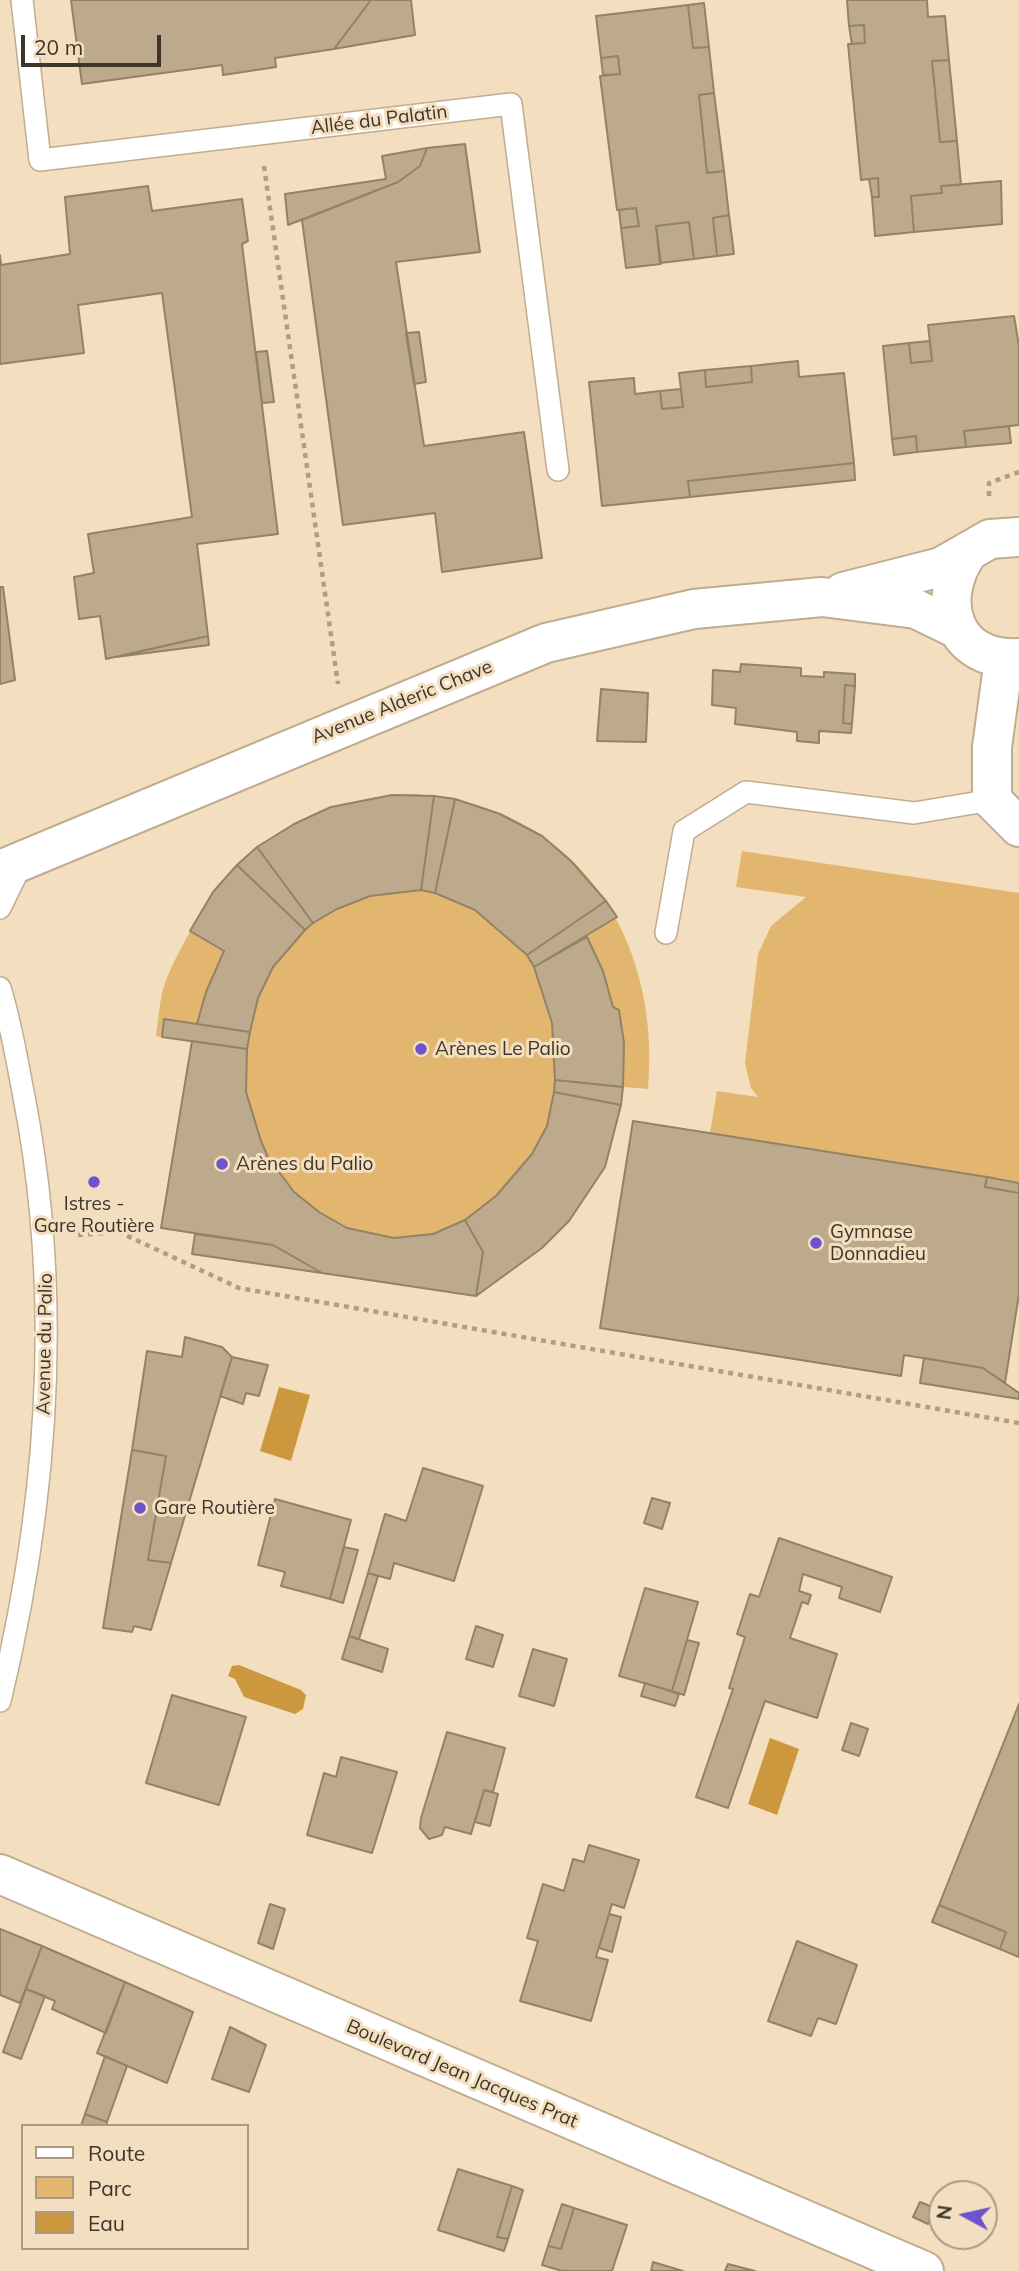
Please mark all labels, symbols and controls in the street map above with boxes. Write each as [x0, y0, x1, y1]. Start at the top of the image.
scale bar [24, 21, 164, 65]
text: 20 m [34, 34, 83, 60]
street label: Allée du Palatin [309, 100, 449, 140]
street label: Avenue Alderic Chave [308, 655, 496, 749]
place label: Arènes Le Palio [435, 1038, 571, 1060]
marker: Arènes Le Palio [413, 1041, 429, 1057]
place label: Arènes du Palio [236, 1153, 373, 1175]
marker: Arènes du Palio [214, 1156, 230, 1172]
marker: Istres - Gare Routière [86, 1174, 102, 1190]
place label: Istres - Gare Routière [34, 1193, 154, 1237]
place label: Gymnase Donnadieu [830, 1221, 926, 1265]
marker: Gymnase Donnadieu [808, 1235, 824, 1251]
street label: Avenue du Palio [32, 1273, 58, 1415]
place label: Gare Routière [154, 1497, 275, 1519]
marker: Gare Routière [132, 1500, 148, 1516]
street label: Boulevard Jean Jacques Prat [343, 2015, 581, 2133]
legend [21, 2124, 248, 2250]
text: Route [88, 2140, 145, 2166]
text: Parc [88, 2175, 132, 2201]
north arrow [928, 2180, 998, 2250]
text: N [931, 2204, 957, 2221]
text: Eau [88, 2210, 125, 2236]

